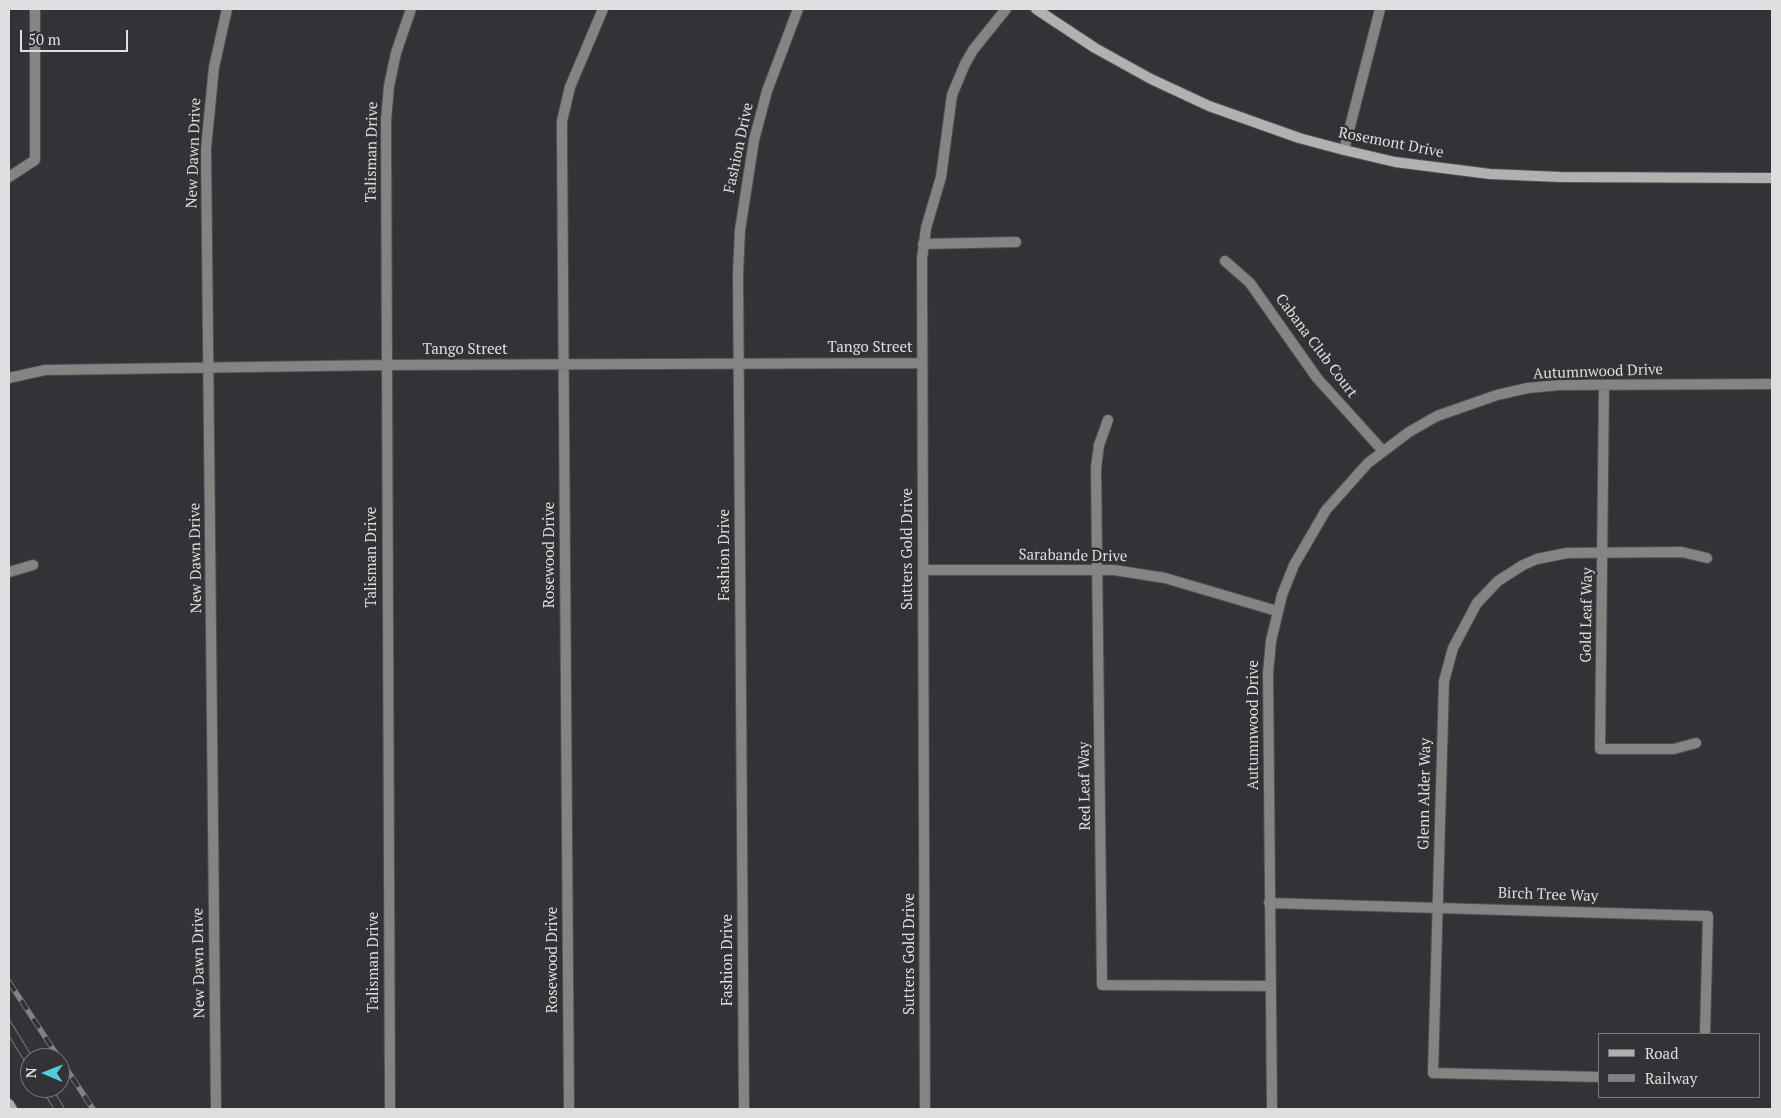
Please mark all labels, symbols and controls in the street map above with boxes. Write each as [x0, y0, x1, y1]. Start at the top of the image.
scale bar [22, 20, 130, 52]
text: 50 m [28, 29, 61, 49]
street label: New Dawn Drive [183, 97, 205, 209]
street label: Talisman Drive [362, 101, 382, 203]
street label: Fashion Drive [721, 101, 757, 195]
street label: Rosemont Drive [1337, 124, 1445, 162]
street label: Cabana Club Court [1271, 291, 1361, 401]
street label: Tango Street [827, 339, 913, 357]
street label: Tango Street [422, 341, 508, 359]
street label: Autumnwood Drive [1533, 361, 1663, 383]
street label: Sutters Gold Drive [899, 488, 917, 610]
street label: Rosewood Drive [541, 502, 559, 608]
street label: New Dawn Drive [186, 503, 206, 613]
street label: Talisman Drive [363, 507, 381, 607]
street label: Fashion Drive [716, 509, 734, 601]
street label: Sarabande Drive [1018, 546, 1128, 566]
street label: Gold Leaf Way [1577, 567, 1597, 663]
street label: Autumnwood Drive [1245, 660, 1263, 790]
street label: Glenn Alder Way [1415, 738, 1435, 850]
street label: Red Leaf Way [1075, 741, 1095, 831]
street label: Birch Tree Way [1497, 884, 1599, 906]
street label: Sutters Gold Drive [901, 893, 919, 1015]
street label: Rosewood Drive [544, 907, 562, 1013]
street label: New Dawn Drive [189, 908, 209, 1018]
street label: Talisman Drive [365, 912, 383, 1012]
street label: Fashion Drive [719, 914, 737, 1006]
legend [1598, 1033, 1761, 1098]
text: Road [1645, 1043, 1678, 1063]
north arrow [20, 1048, 70, 1098]
text: N [21, 1067, 40, 1078]
text: Railway [1645, 1068, 1697, 1088]

